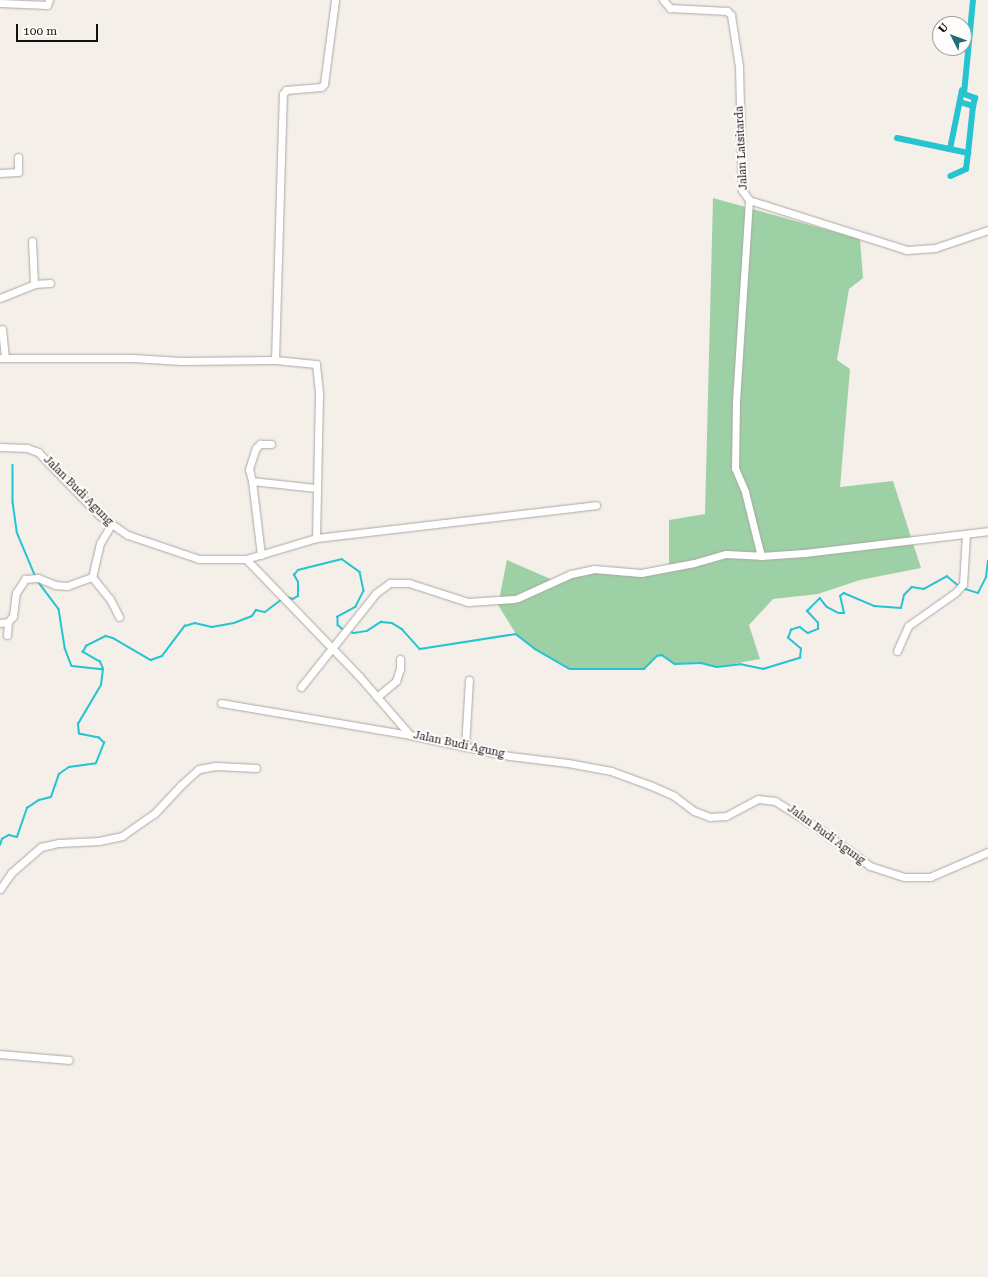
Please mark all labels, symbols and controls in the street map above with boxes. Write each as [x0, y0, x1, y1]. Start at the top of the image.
scale bar [18, 16, 100, 42]
north arrow [932, 16, 972, 56]
text: U [936, 21, 951, 36]
text: 100 m [23, 24, 57, 38]
street label: Jalan Latsitarda [733, 106, 751, 190]
street label: Jalan Budi Agung [41, 454, 115, 528]
street label: Jalan Budi Agung [412, 729, 506, 761]
street label: Jalan Budi Agung [785, 802, 867, 868]

